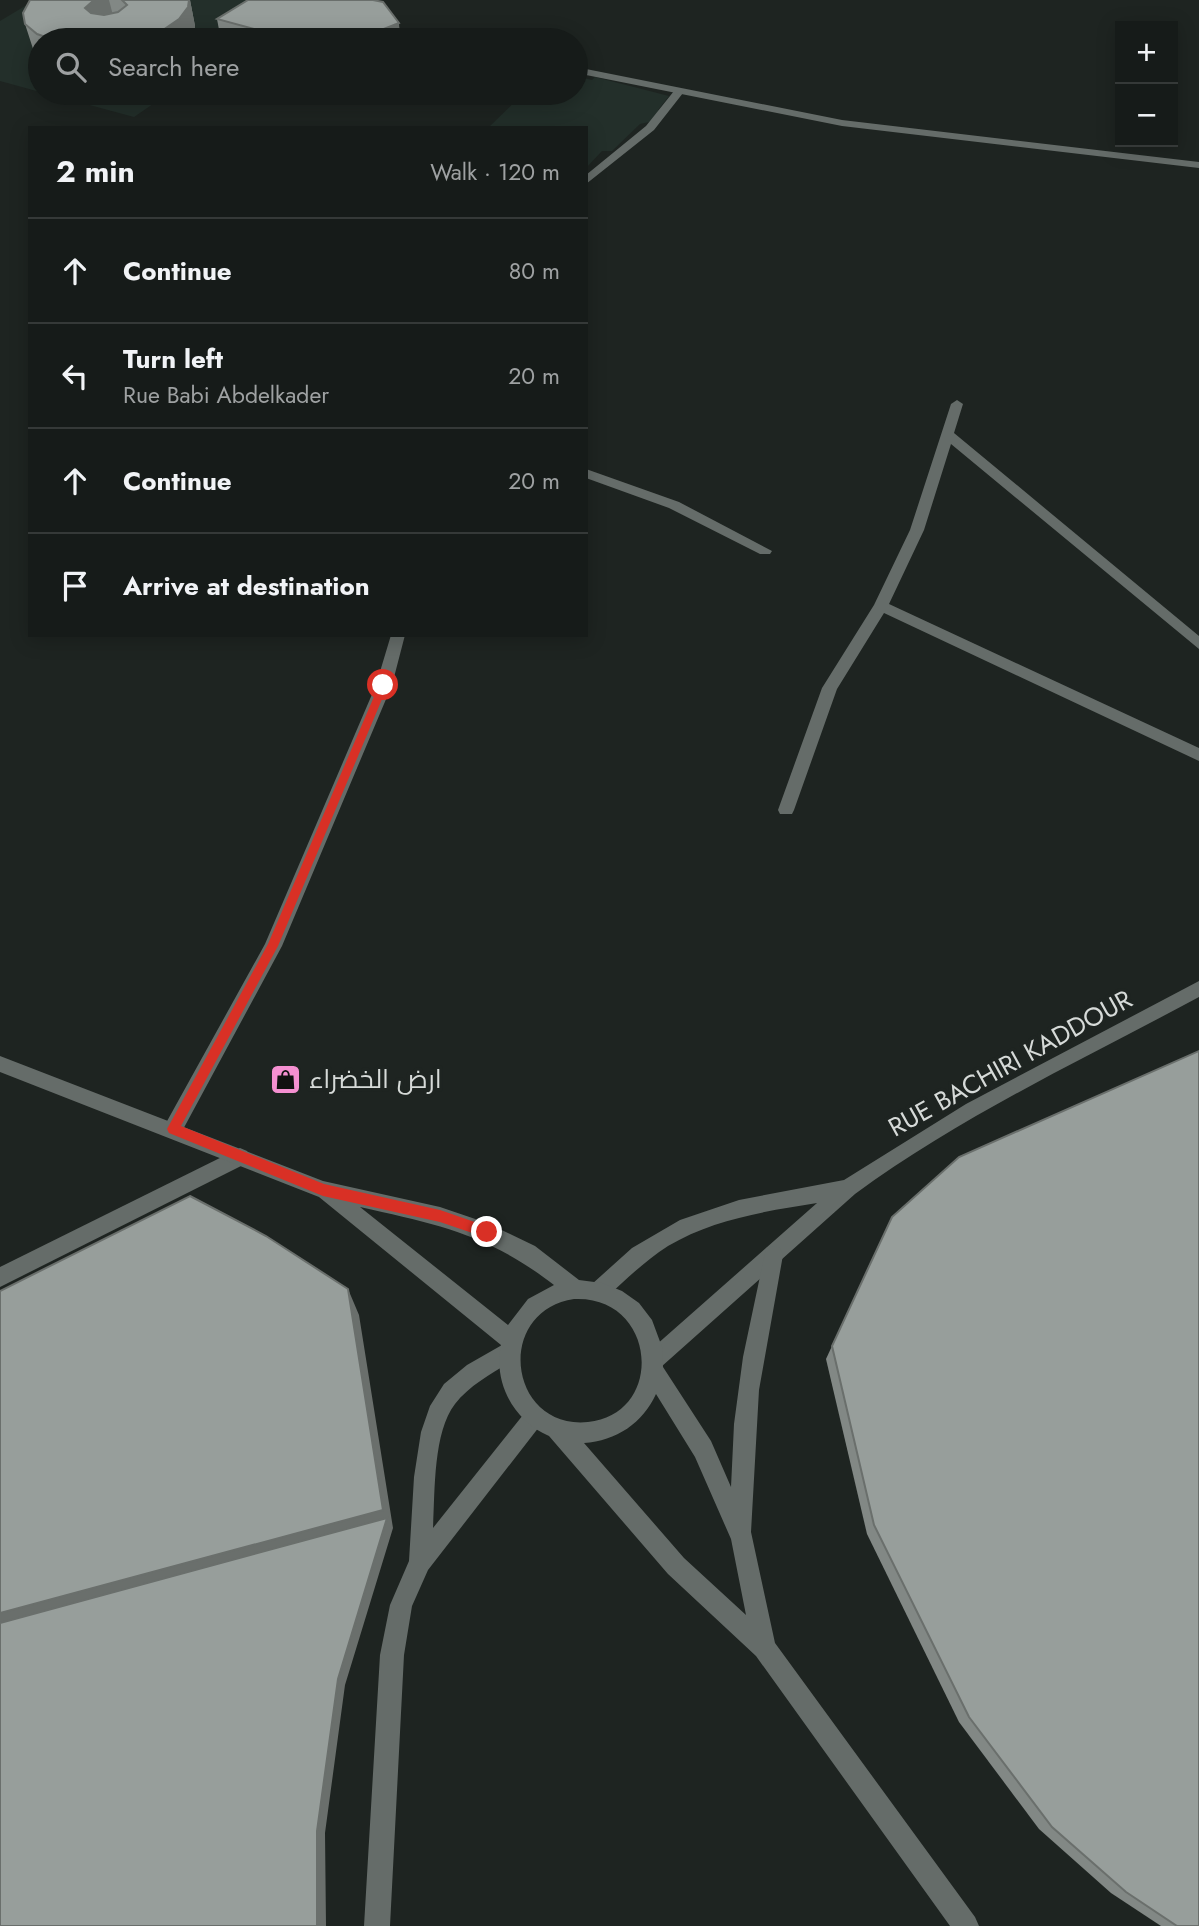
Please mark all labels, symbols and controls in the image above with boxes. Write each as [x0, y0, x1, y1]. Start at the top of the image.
map controls [1115, 21, 1178, 147]
button: + [1115, 21, 1178, 84]
search box [28, 28, 588, 105]
icon: search [52, 48, 90, 86]
text: Search here [108, 48, 240, 86]
button: − [1115, 84, 1178, 147]
text: 2 min [56, 150, 135, 193]
text: Walk · 120 m [430, 155, 560, 189]
icon: ahead [56, 252, 94, 290]
text: Continue [123, 252, 232, 290]
text: 80 m [509, 254, 560, 288]
text: Turn left [123, 340, 223, 378]
icon: left [56, 357, 94, 395]
text: 20 m [508, 359, 560, 393]
text: Rue Babi Abdelkader [123, 378, 329, 412]
icon: ahead [56, 462, 94, 500]
text: Continue [123, 462, 232, 500]
text: 20 m [508, 464, 560, 498]
icon: arrive [56, 567, 94, 605]
text: Arrive at destination [123, 567, 370, 605]
route start [367, 669, 398, 700]
street label: RUE BACHIRI KADDOUR [881, 980, 1139, 1146]
place label: ارض الخضراء [309, 1060, 442, 1098]
shop icon: ارض الخضراء [269, 1062, 303, 1096]
route end [471, 1216, 502, 1247]

